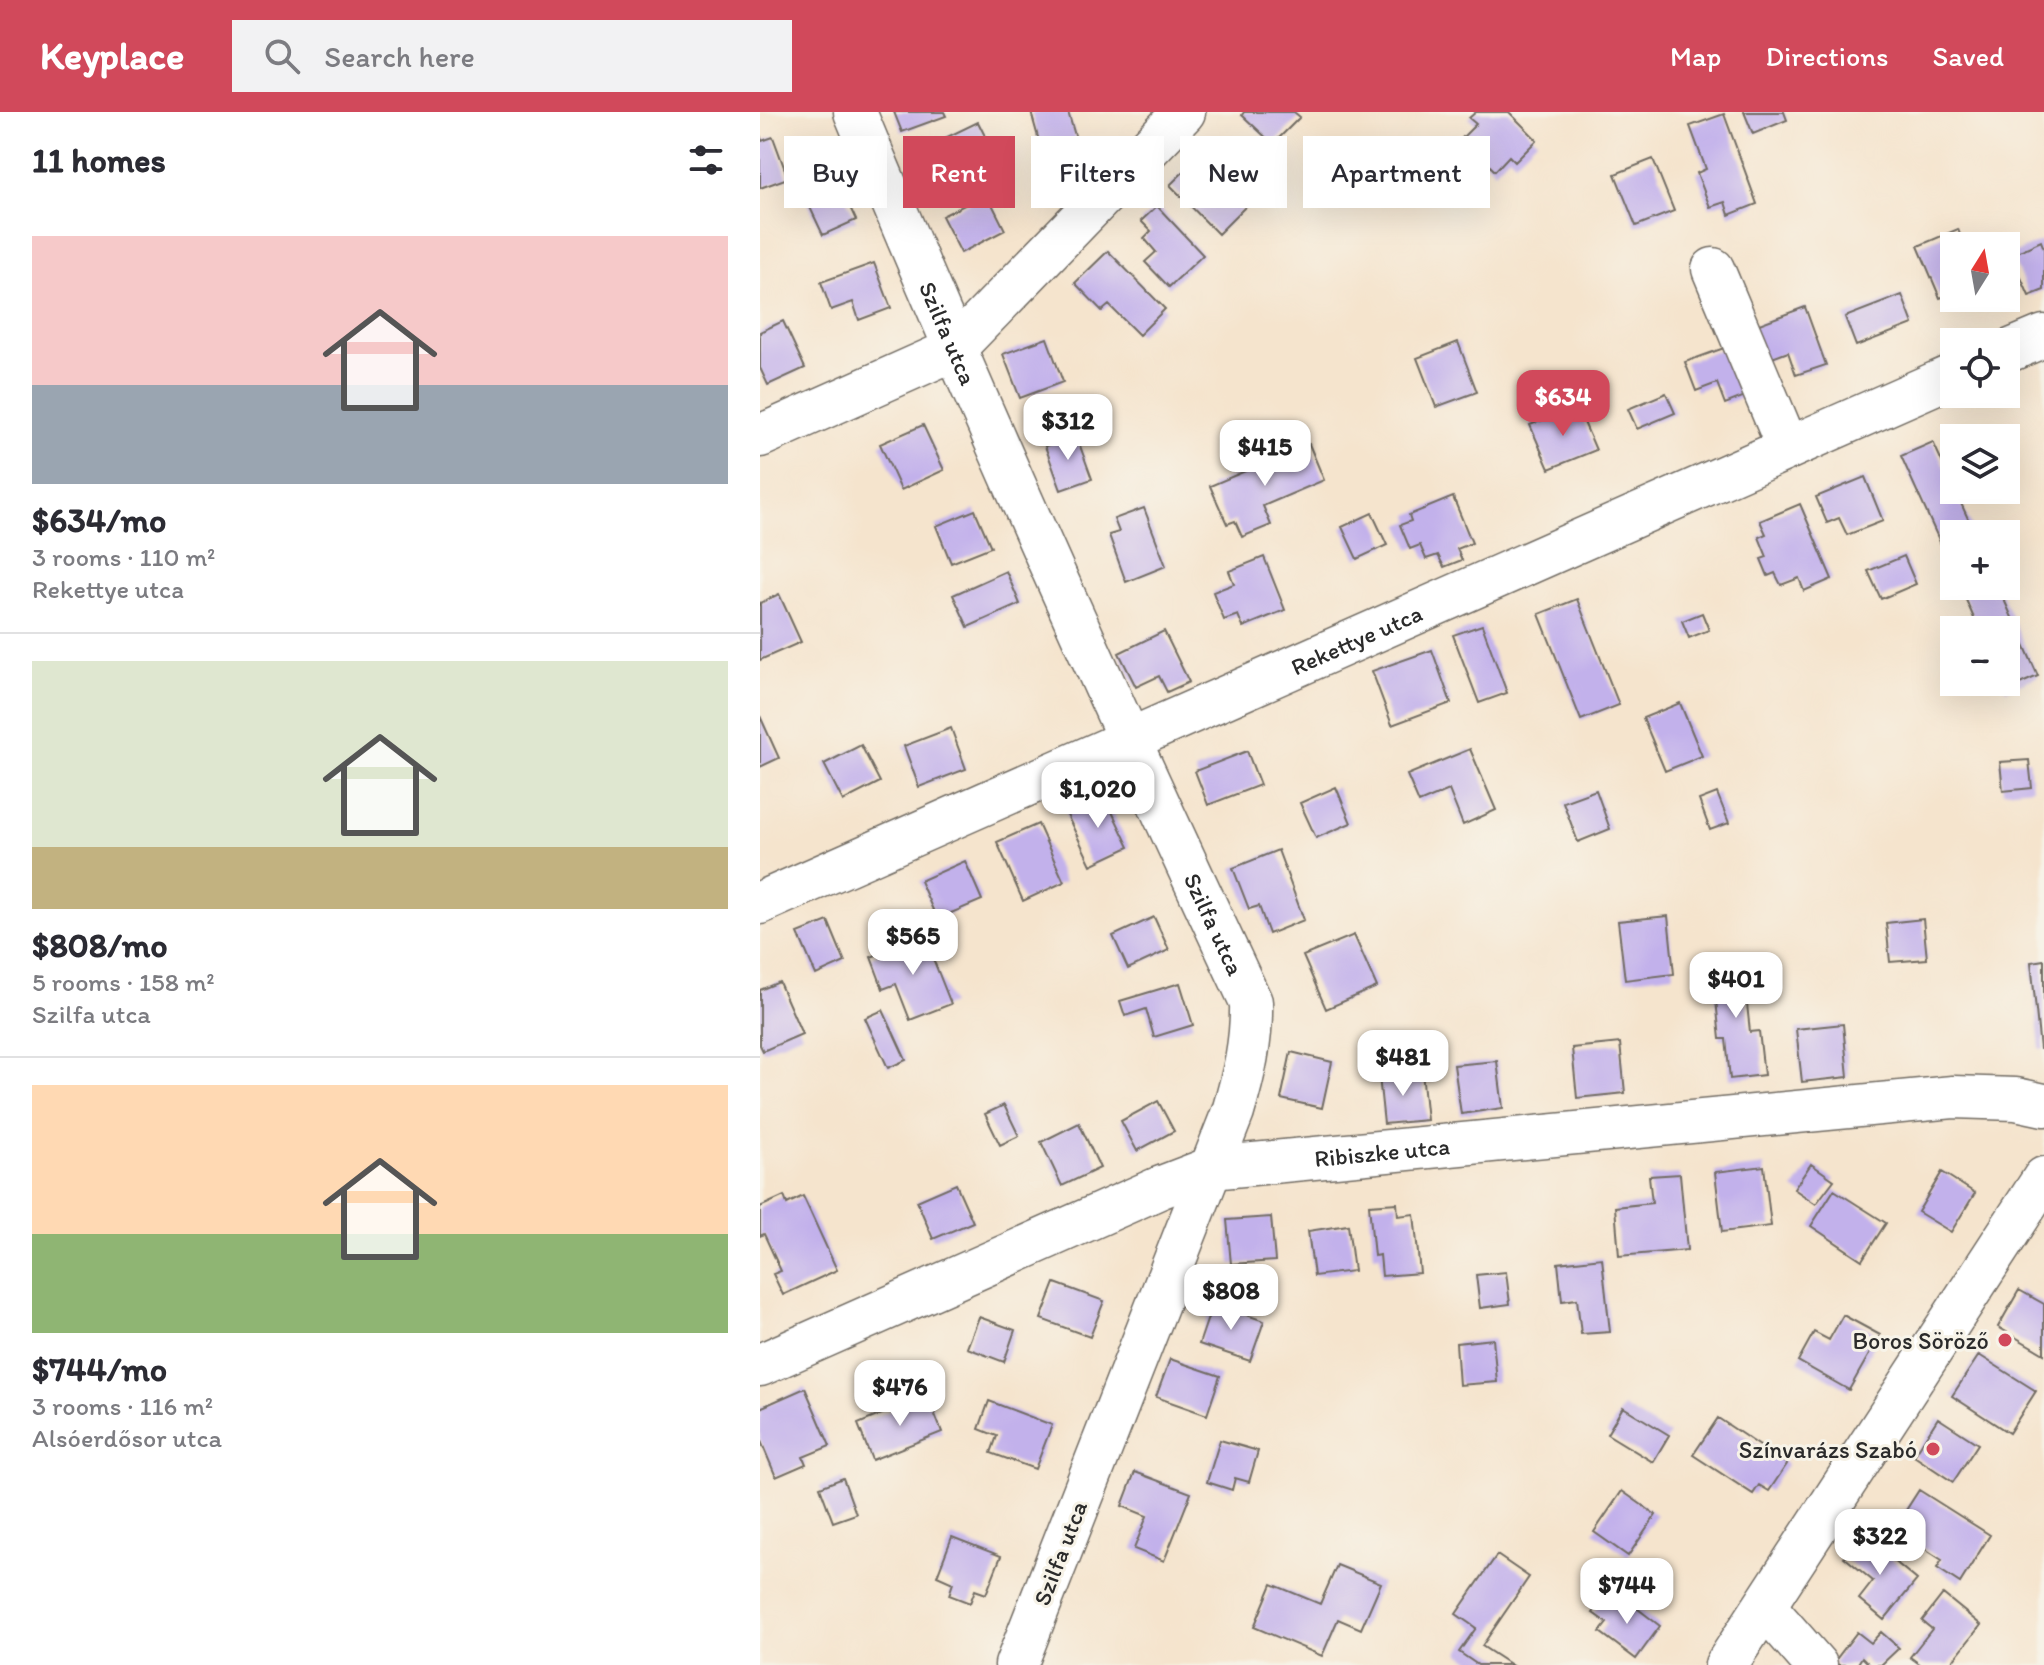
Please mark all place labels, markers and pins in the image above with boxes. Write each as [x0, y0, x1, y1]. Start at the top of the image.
pin: $634 [1516, 370, 1610, 438]
pin: $312 [1021, 394, 1115, 462]
pin: $415 [1218, 420, 1312, 488]
pin: $1,020 [1033, 762, 1163, 830]
pin: $565 [866, 909, 960, 977]
pin: $401 [1689, 952, 1783, 1020]
pin: $481 [1356, 1030, 1450, 1098]
pin: $808 [1184, 1264, 1278, 1332]
place label: Boros Söröző [1852, 1326, 1989, 1355]
marker: Boros Söröző [1996, 1331, 2014, 1349]
pin: $476 [853, 1360, 947, 1428]
place label: Színvarázs Szabó [1739, 1435, 1917, 1464]
marker: Színvarázs Szabó [1924, 1440, 1942, 1458]
pin: $322 [1833, 1509, 1927, 1577]
pin: $744 [1580, 1558, 1674, 1626]

